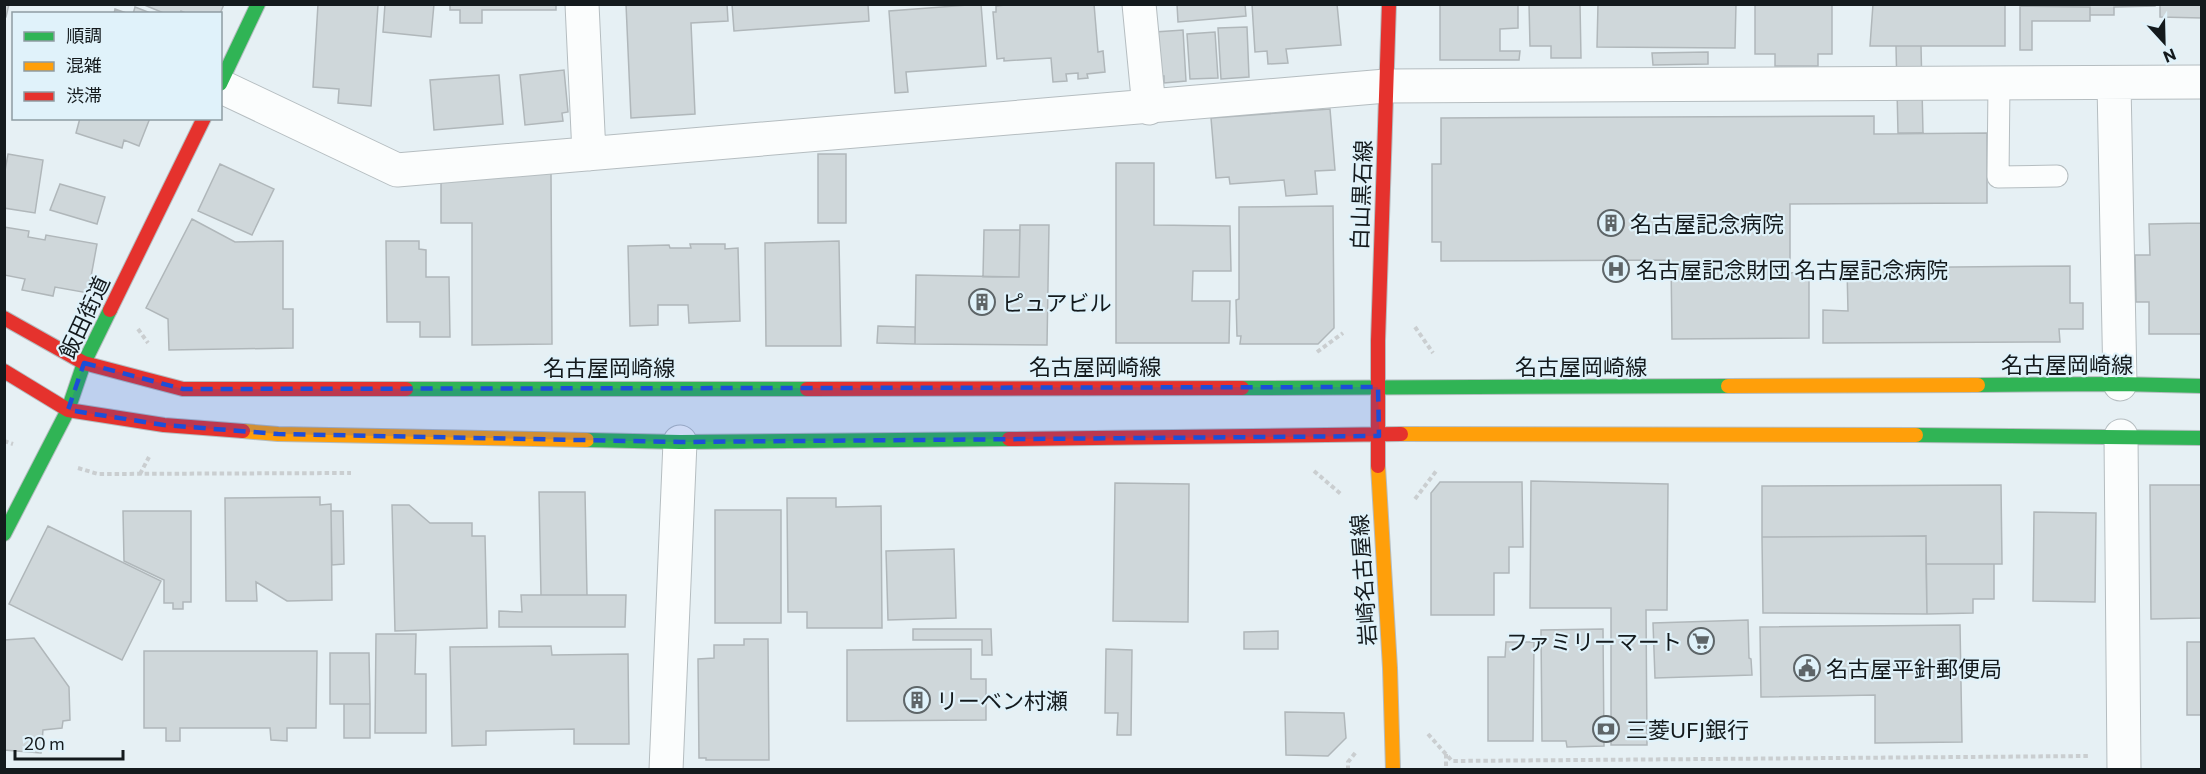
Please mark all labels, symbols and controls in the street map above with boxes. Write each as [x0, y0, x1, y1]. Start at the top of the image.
legend [12, 12, 222, 120]
north arrow [2134, 12, 2194, 72]
text: 順調 [66, 24, 102, 46]
text: N [2161, 45, 2179, 67]
text: 混雑 [66, 54, 102, 76]
text: 渋滞 [66, 84, 102, 106]
street label: 白山黒石線 [1346, 140, 1376, 250]
building icon: 名古屋記念病院 [1596, 208, 1626, 238]
place label: 名古屋記念病院 [1630, 210, 1784, 237]
hospital icon: 名古屋記念財団 名古屋記念病院 [1601, 254, 1631, 284]
place label: 名古屋記念財団 名古屋記念病院 [1636, 256, 1948, 283]
street label: 飯田街道 [53, 271, 115, 363]
building icon: ピュアビル [967, 287, 997, 317]
place label: ピュアビル [1002, 289, 1112, 316]
street label: 名古屋岡崎線 [2001, 351, 2133, 378]
street label: 名古屋岡崎線 [1029, 353, 1161, 380]
street label: 名古屋岡崎線 [1515, 353, 1647, 380]
street label: 名古屋岡崎線 [543, 354, 675, 381]
street label: 岩崎名古屋線 [1345, 513, 1381, 647]
supermarket icon: ファミリーマート [1686, 626, 1716, 656]
place label: ファミリーマート [1506, 628, 1682, 655]
public building icon: 名古屋平針郵便局 [1792, 653, 1822, 683]
place label: 名古屋平針郵便局 [1826, 655, 2002, 682]
building icon: リーベン村瀬 [902, 685, 932, 715]
place label: リーベン村瀬 [936, 687, 1068, 714]
bank icon: 三菱UFJ銀行 [1591, 714, 1621, 744]
place label: 三菱UFJ銀行 [1626, 716, 1749, 743]
scale bar [15, 723, 123, 761]
text: 20 m [24, 732, 65, 754]

